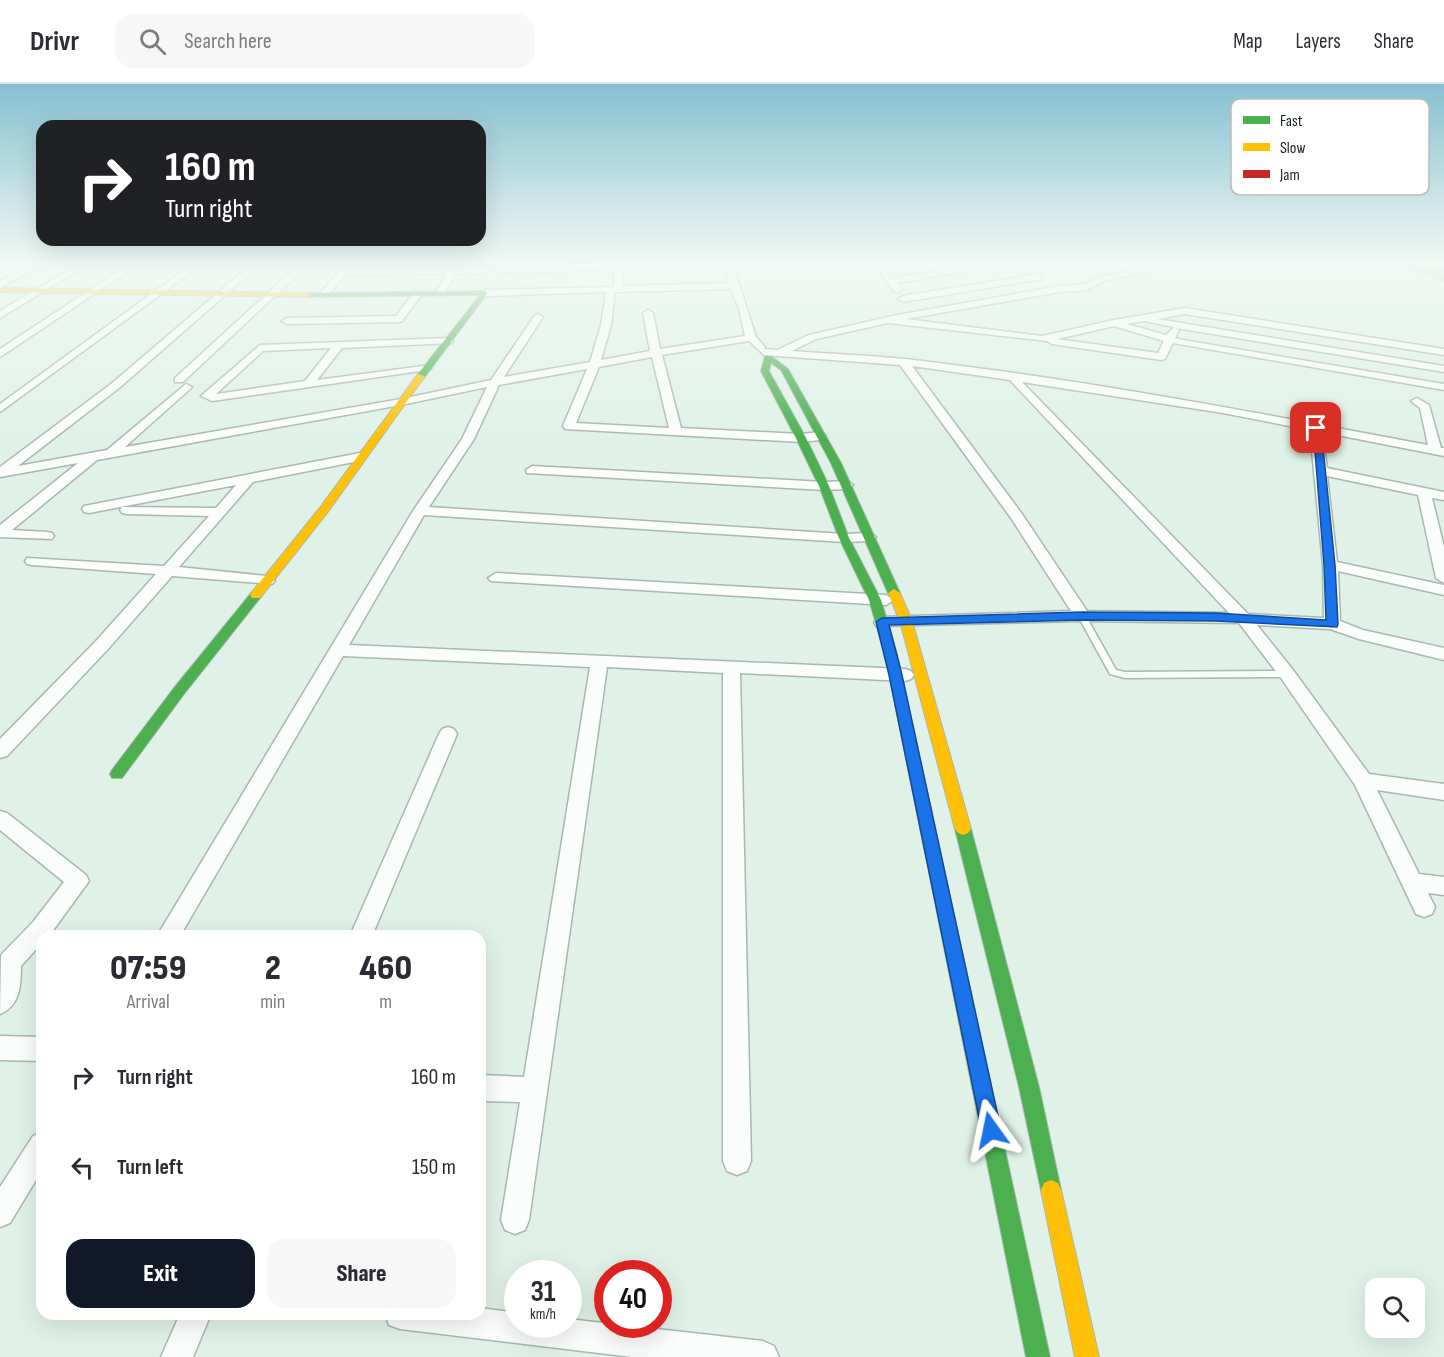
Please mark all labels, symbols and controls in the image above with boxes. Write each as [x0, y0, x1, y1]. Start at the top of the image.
search box [115, 14, 535, 68]
text: Drivr [30, 25, 79, 58]
icon: search [136, 25, 169, 58]
text: Search here [184, 28, 272, 55]
text: Map [1233, 29, 1262, 54]
text: Layers [1295, 29, 1341, 54]
text: Share [1374, 29, 1414, 54]
legend [1231, 99, 1429, 195]
text: Fast [1280, 112, 1303, 131]
text: Slow [1280, 139, 1305, 158]
text: 160 m [165, 142, 256, 193]
icon: right [66, 144, 144, 222]
text: Jam [1279, 166, 1300, 185]
text: Turn right [165, 193, 252, 225]
pin [1290, 402, 1341, 453]
icon: arrive [1299, 411, 1332, 444]
text: 07:59 [110, 947, 186, 990]
text: 2 [265, 947, 281, 990]
text: 460 [359, 947, 412, 990]
text: Arrival [127, 990, 170, 1014]
text: min [260, 990, 285, 1014]
text: m [379, 990, 392, 1014]
icon: right [66, 1061, 99, 1094]
text: Turn right [117, 1064, 193, 1091]
text: 160 m [411, 1064, 456, 1091]
position arrow [959, 1098, 1023, 1162]
icon: left [66, 1151, 99, 1184]
text: Turn left [117, 1154, 183, 1181]
text: 150 m [412, 1154, 456, 1181]
button: Exit [66, 1239, 255, 1308]
button: Share [267, 1239, 456, 1308]
speed limit sign: 40 [594, 1260, 672, 1338]
text: 31 [530, 1274, 556, 1310]
map controls [1365, 1278, 1425, 1338]
button: search [1365, 1278, 1425, 1338]
text: km/h [530, 1305, 556, 1324]

